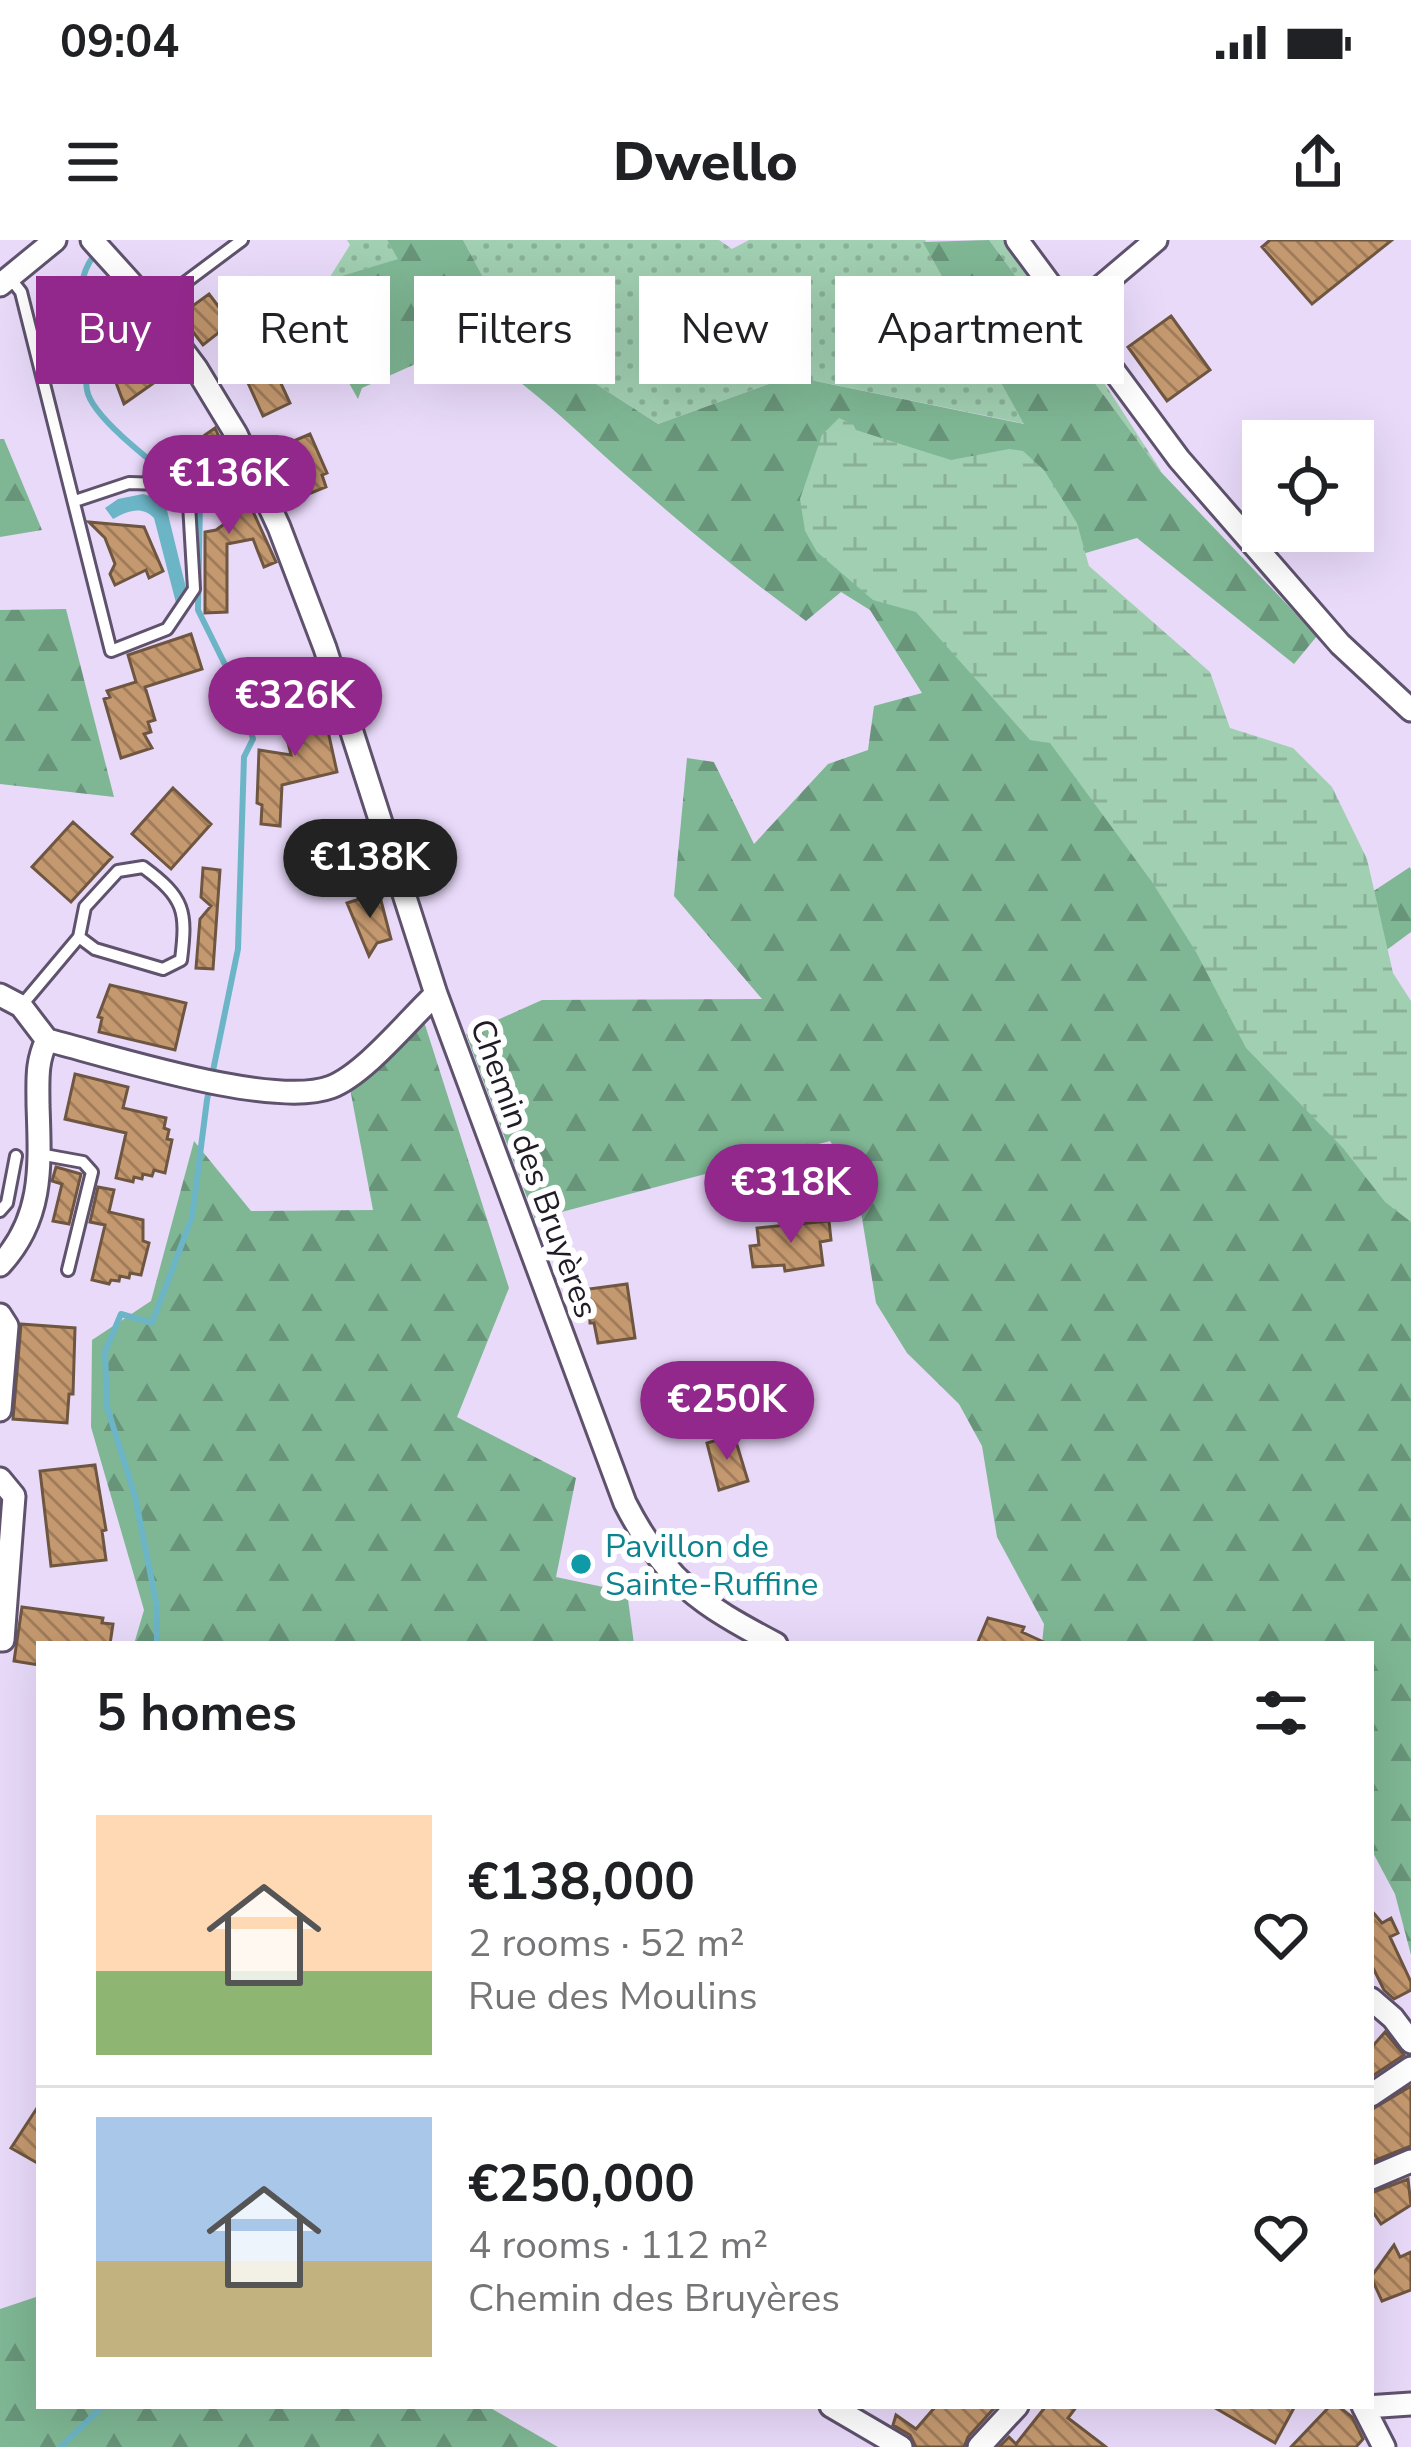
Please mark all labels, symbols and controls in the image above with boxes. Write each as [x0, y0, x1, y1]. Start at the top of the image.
text: 09:04 [60, 12, 179, 73]
text: Dwello [613, 125, 798, 199]
icon: menu [60, 129, 126, 195]
icon: share [1285, 129, 1351, 195]
chip: Buy [36, 276, 194, 384]
chip: Rent [218, 276, 390, 384]
chip: Filters [414, 276, 615, 384]
chip: New [639, 276, 811, 384]
chip: Apartment [835, 276, 1124, 384]
map controls [1242, 420, 1374, 552]
button: locate [1242, 420, 1374, 552]
pin: €136K [145, 435, 313, 537]
text: €136K [169, 447, 289, 500]
pin: €326K [211, 657, 379, 759]
text: €326K [235, 669, 355, 722]
pin: €138K [286, 819, 454, 921]
text: €138K [310, 831, 430, 884]
street label: Chemin des Bruyères [459, 1013, 609, 1324]
pin: €318K [707, 1144, 875, 1246]
text: €318K [731, 1156, 851, 1209]
pin: €250K [643, 1361, 811, 1463]
text: €250K [667, 1373, 787, 1426]
place label: Pavillon de Sainte-Ruffine [605, 1524, 818, 1607]
marker: Pavillon de Sainte-Ruffine [568, 1551, 594, 1577]
text: 5 homes [96, 1678, 297, 1748]
icon: filters [1248, 1680, 1314, 1746]
text: €138,000 [468, 1847, 695, 1917]
icon: home [192, 1863, 336, 2007]
icon: heart [1248, 1902, 1314, 1968]
text: 2 rooms · 52 m² [468, 1917, 745, 1970]
text: Rue des Moulins [468, 1970, 757, 2023]
text: €250,000 [468, 2149, 695, 2219]
icon: home [192, 2165, 336, 2309]
icon: heart [1248, 2204, 1314, 2270]
text: 4 rooms · 112 m² [468, 2219, 768, 2272]
text: Chemin des Bruyères [468, 2272, 840, 2325]

